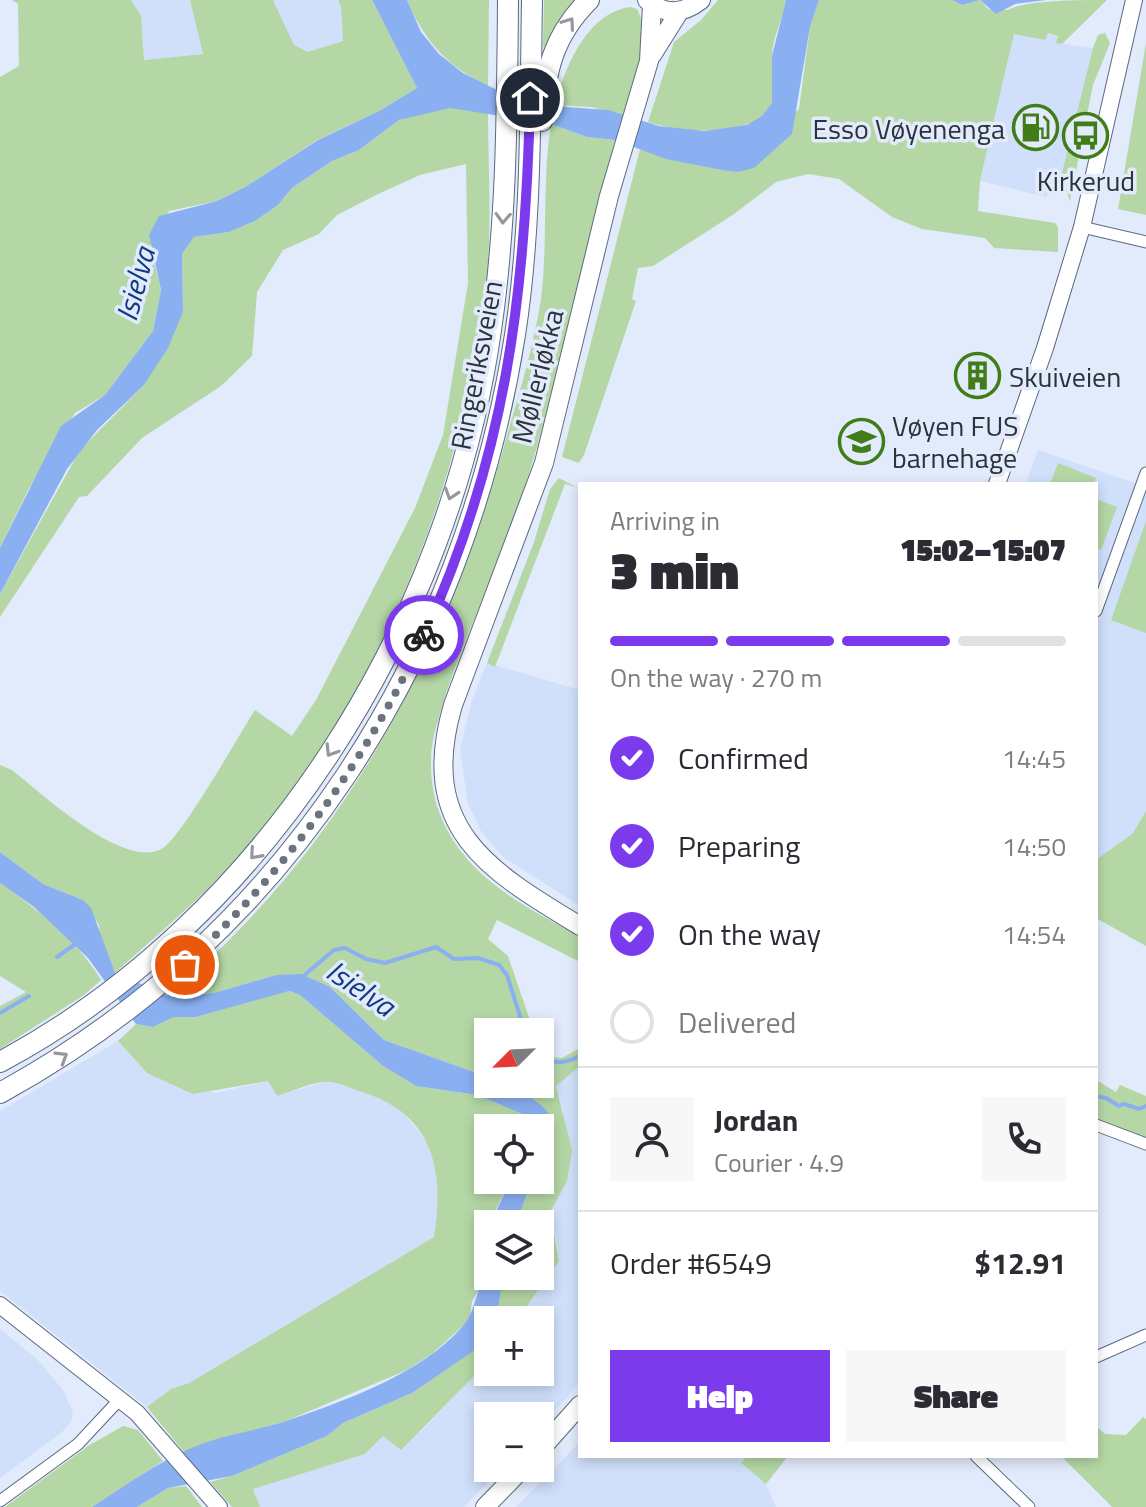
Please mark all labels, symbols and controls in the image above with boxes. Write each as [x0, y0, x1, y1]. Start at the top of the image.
one-way arrow [559, 17, 574, 31]
pin [496, 64, 564, 132]
icon: home [508, 76, 552, 120]
fuel station icon: Esso Vøyenenga [1012, 104, 1060, 152]
place label: Esso Vøyenenga [813, 107, 1005, 150]
bus stop icon: Kirkerud [1062, 111, 1110, 159]
place label: Kirkerud [1037, 159, 1135, 202]
one-way arrow [495, 212, 512, 225]
water label: Isielva [103, 240, 167, 326]
street label: Ringeriksveien [439, 277, 513, 453]
street label: Møllerløkka [500, 304, 574, 448]
building icon: Skuiveien [954, 352, 1002, 400]
place label: Skuiveien [1009, 355, 1121, 398]
place label: Vøyen FUS barnehage [892, 404, 1018, 479]
school or university icon: Vøyen FUS barnehage [837, 417, 885, 465]
one-way arrow [444, 486, 460, 500]
text: Arriving in [610, 501, 720, 540]
text: 15:02–15:07 [900, 527, 1066, 573]
text: 3 min [610, 530, 739, 609]
courier [384, 595, 464, 675]
icon: bike [402, 613, 446, 657]
text: On the way · 270 m [610, 658, 822, 697]
text: Confirmed [678, 735, 809, 781]
icon: check [610, 736, 654, 780]
text: 14:45 [1002, 739, 1066, 778]
one-way arrow [326, 742, 341, 757]
text: Preparing [678, 823, 800, 869]
icon: check [610, 824, 654, 868]
text: 14:50 [1002, 827, 1066, 866]
one-way arrow [250, 845, 264, 860]
text: On the way [678, 911, 821, 957]
icon: check [610, 912, 654, 956]
text: 14:54 [1002, 915, 1066, 954]
pin [151, 931, 219, 999]
icon: bag [163, 943, 207, 987]
water label: Isielva [317, 948, 406, 1029]
text: Delivered [678, 999, 796, 1045]
north arrow [474, 1018, 554, 1098]
map controls [474, 1018, 554, 1482]
one-way arrow [53, 1052, 67, 1067]
button: person [610, 1097, 694, 1181]
text: Jordan [714, 1097, 798, 1143]
button: phone [982, 1097, 1066, 1181]
button: locate [474, 1114, 554, 1194]
text: Courier · 4.9 [714, 1143, 844, 1182]
button: layers [474, 1210, 554, 1290]
text: Order #6549 [610, 1240, 772, 1286]
text: $12.91 [974, 1240, 1066, 1286]
button: + [474, 1306, 554, 1386]
button: Help [610, 1350, 830, 1442]
button: Share [846, 1350, 1066, 1442]
button: − [474, 1402, 554, 1482]

